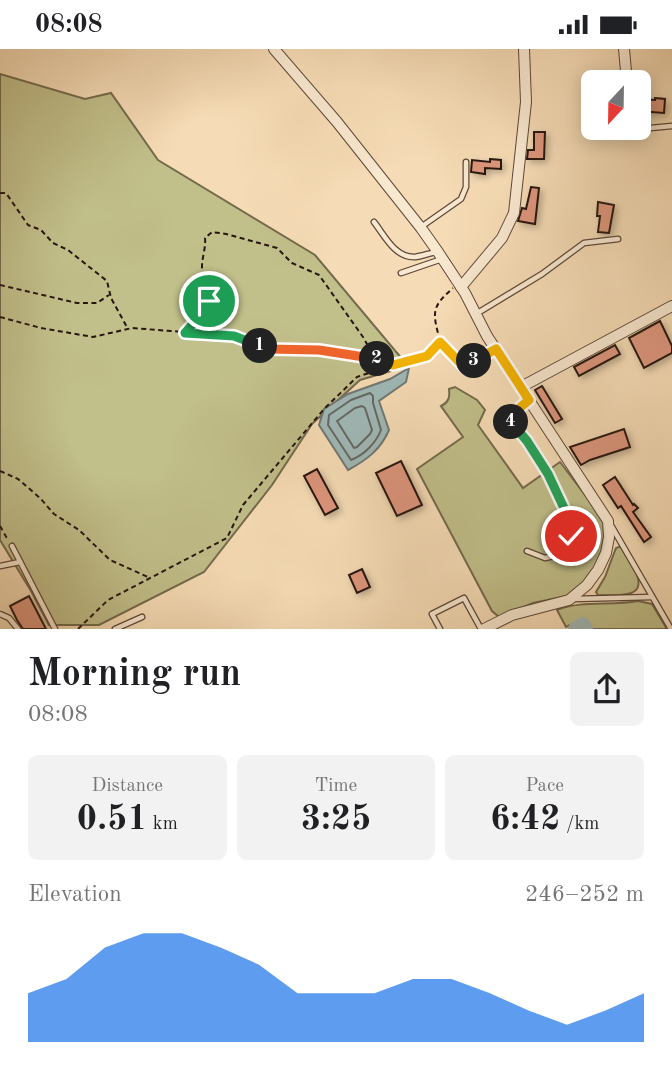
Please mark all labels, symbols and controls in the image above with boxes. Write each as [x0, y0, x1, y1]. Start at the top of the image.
text: 08:08 [35, 12, 103, 38]
north arrow [581, 70, 651, 140]
map controls [581, 70, 651, 140]
pin [179, 271, 239, 331]
icon: arrive [190, 282, 228, 320]
pin: 1 [243, 329, 278, 363]
text: 1 [254, 336, 265, 355]
pin: 2 [360, 341, 394, 377]
pin: 3 [456, 343, 491, 379]
text: 2 [371, 349, 382, 368]
text: 3 [468, 351, 479, 370]
pin: 4 [494, 405, 528, 439]
text: 4 [505, 412, 516, 431]
pin [541, 506, 601, 566]
icon: check [552, 517, 590, 555]
button: share [570, 652, 644, 726]
text: Morning run [28, 656, 241, 694]
text: 08:08 [28, 703, 88, 726]
text: Distance [92, 777, 163, 796]
text: Time [315, 777, 357, 796]
text: Pace [525, 777, 564, 796]
text: 0.51 [77, 802, 148, 837]
text: 3:25 [301, 802, 371, 837]
text: 6:42 [490, 802, 561, 837]
text: km [148, 815, 178, 834]
text: /km [561, 815, 599, 834]
text: Elevation [28, 883, 122, 906]
text: 246–252 m [525, 883, 644, 906]

